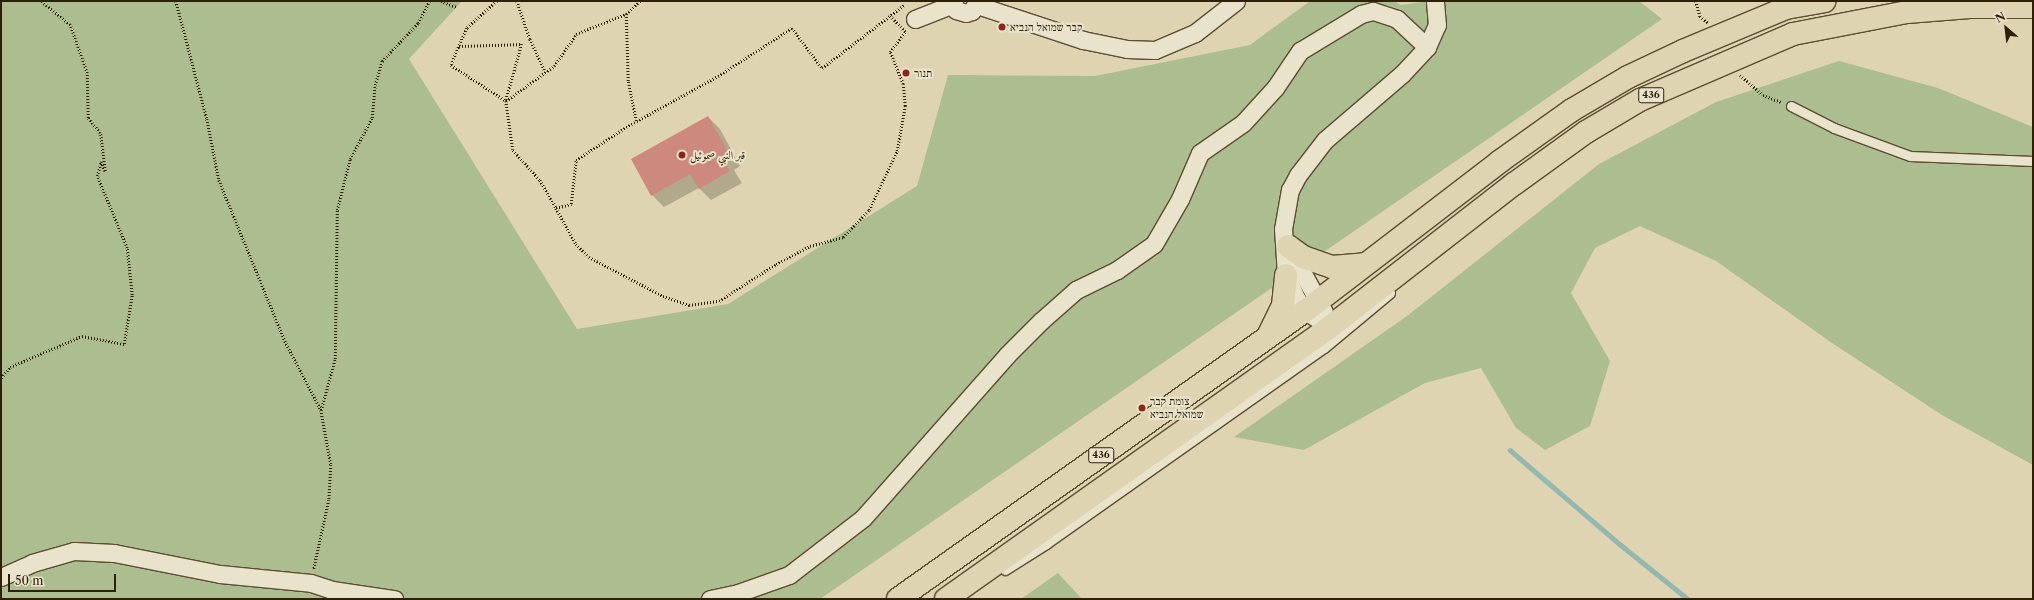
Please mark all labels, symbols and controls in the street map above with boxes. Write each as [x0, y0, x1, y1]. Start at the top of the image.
north arrow [1986, 8, 2026, 48]
text: N [1993, 9, 2008, 26]
place label: קבר שמואל הנביא [1010, 20, 1082, 34]
marker: קבר שמואל הנביא [997, 22, 1007, 32]
place label: תנור [914, 66, 932, 80]
marker: תנור [901, 68, 911, 78]
road number: 436 [1638, 87, 1664, 103]
place label: قبر النبي صموئيل [690, 148, 745, 162]
marker: قبر النبي صموئيل [677, 150, 687, 160]
place label: צומת קבר שמואל הנביא [1150, 395, 1203, 421]
marker: צומת קבר שמואל הנביא [1137, 403, 1147, 413]
road number: 436 [1088, 447, 1114, 463]
scale bar [10, 566, 118, 592]
text: 50 m [15, 573, 44, 588]

